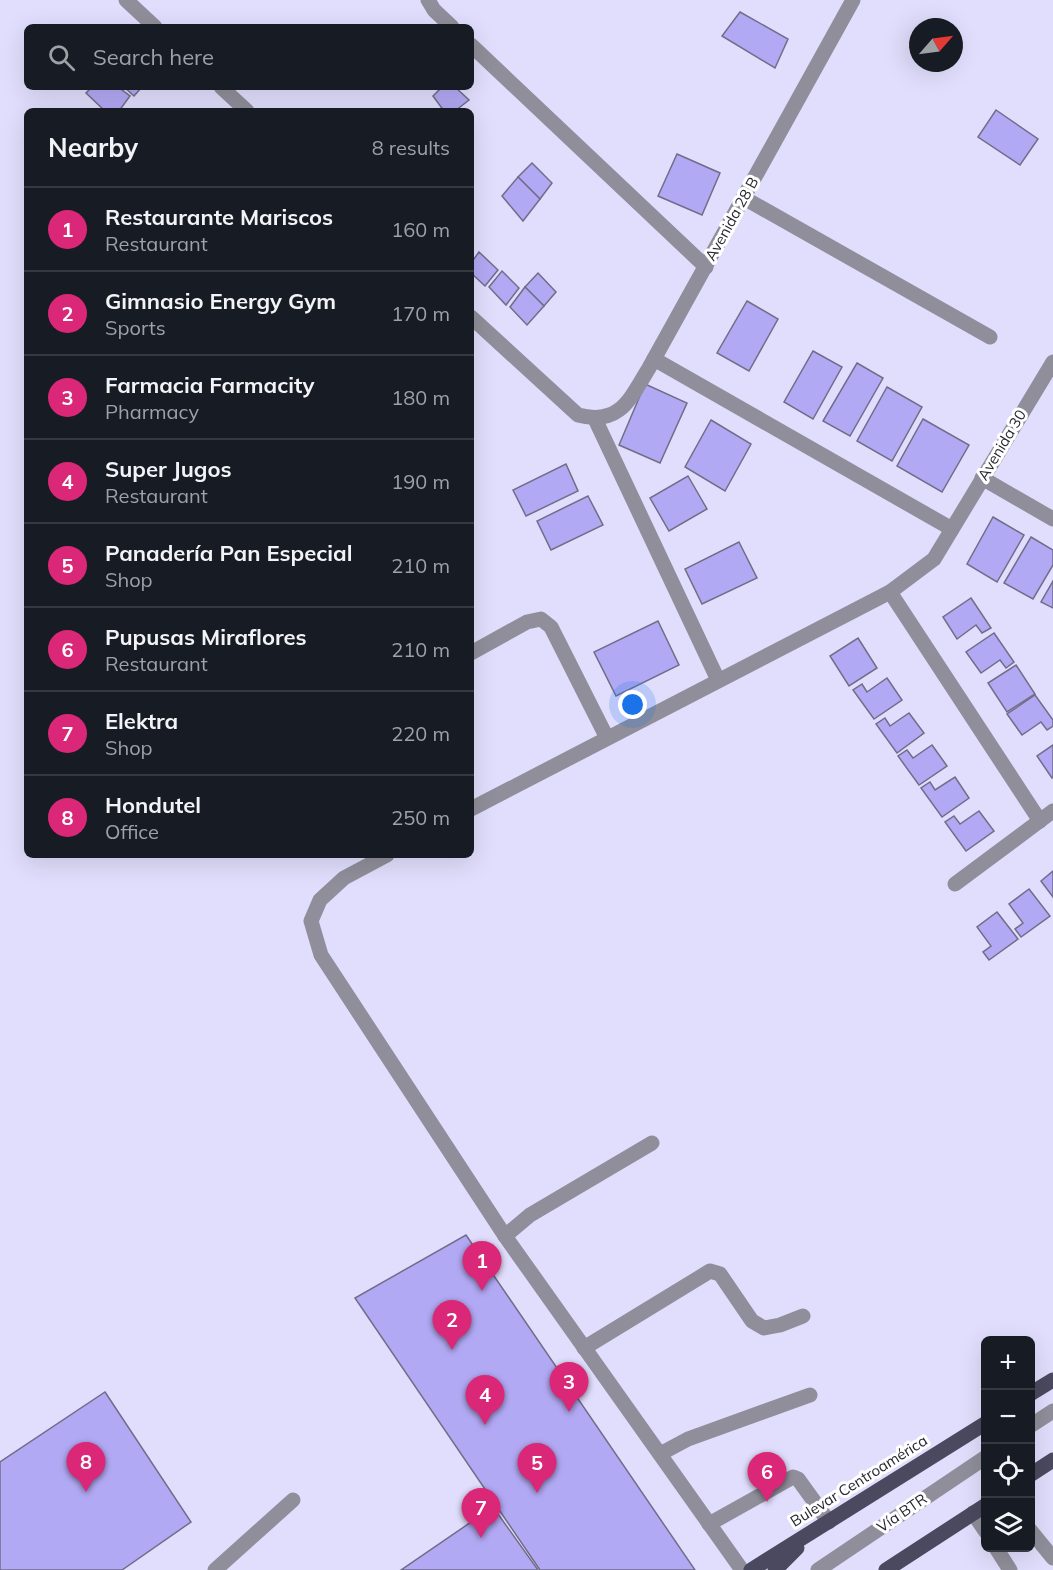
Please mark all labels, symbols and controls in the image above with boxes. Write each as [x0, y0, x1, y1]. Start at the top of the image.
north arrow [909, 18, 963, 72]
search box [24, 24, 474, 90]
icon: search [45, 41, 78, 74]
text: Search here [93, 43, 214, 71]
text: Nearby [48, 131, 138, 164]
text: 8 results [372, 135, 450, 160]
street label: Avenida 28 B [701, 173, 762, 264]
text: Restaurante Mariscos [105, 203, 333, 231]
text: 1 [62, 217, 74, 242]
text: 160 m [391, 217, 450, 242]
text: Restaurant [105, 231, 208, 256]
text: Gimnasio Energy Gym [105, 287, 336, 315]
text: 2 [62, 301, 74, 326]
text: 170 m [391, 301, 450, 326]
text: Sports [105, 315, 166, 340]
text: Farmacia Farmacity [105, 371, 315, 399]
text: 3 [62, 385, 74, 410]
text: 180 m [391, 385, 450, 410]
text: Pharmacy [105, 399, 199, 424]
street label: Avenida 30 [973, 406, 1030, 483]
text: Super Jugos [105, 455, 231, 483]
text: 4 [62, 469, 74, 494]
text: 190 m [391, 469, 450, 494]
text: Restaurant [105, 483, 208, 508]
text: Panadería Pan Especial [105, 539, 352, 567]
text: 5 [62, 553, 74, 578]
text: 210 m [391, 553, 450, 578]
text: Shop [105, 567, 153, 592]
text: Pupusas Miraflores [105, 623, 307, 651]
text: 6 [62, 637, 74, 662]
text: 210 m [391, 637, 450, 662]
text: Restaurant [105, 651, 208, 676]
your location [618, 690, 647, 719]
text: Elektra [105, 707, 178, 735]
text: 7 [62, 721, 74, 746]
text: 220 m [391, 721, 450, 746]
text: Shop [105, 735, 153, 760]
text: Hondutel [105, 791, 201, 819]
text: 8 [62, 805, 74, 830]
text: 250 m [391, 805, 450, 830]
text: Office [105, 819, 159, 844]
pin: 1 [462, 1242, 502, 1291]
pin: 2 [432, 1300, 472, 1350]
map controls [981, 1336, 1035, 1552]
button: + [981, 1336, 1035, 1390]
pin: 3 [550, 1362, 588, 1412]
pin: 4 [466, 1376, 504, 1425]
button: − [981, 1390, 1035, 1444]
street label: Bulevar Centroamérica [787, 1431, 931, 1531]
pin: 8 [66, 1442, 106, 1492]
pin: 5 [518, 1444, 556, 1493]
button: locate [981, 1444, 1035, 1498]
pin: 6 [748, 1452, 786, 1502]
pin: 7 [462, 1488, 500, 1538]
street label: Vía BTR [873, 1489, 930, 1536]
button: layers [981, 1498, 1035, 1552]

